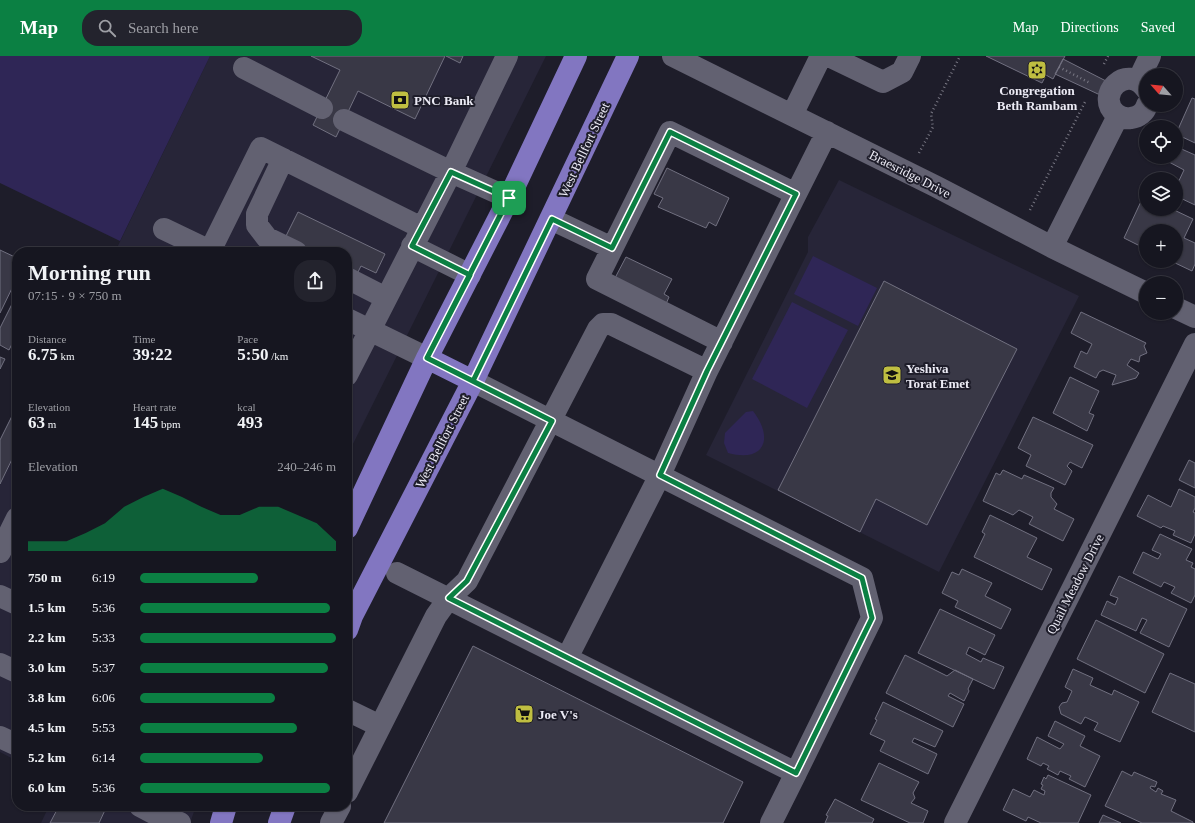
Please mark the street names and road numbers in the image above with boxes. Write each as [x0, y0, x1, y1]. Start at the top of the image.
street label: West Bellfort Street [555, 100, 613, 200]
street label: Braesridge Drive [867, 147, 953, 201]
street label: West Bellfort Street [412, 391, 472, 490]
street label: Quail Meadow Drive [1043, 531, 1107, 637]

